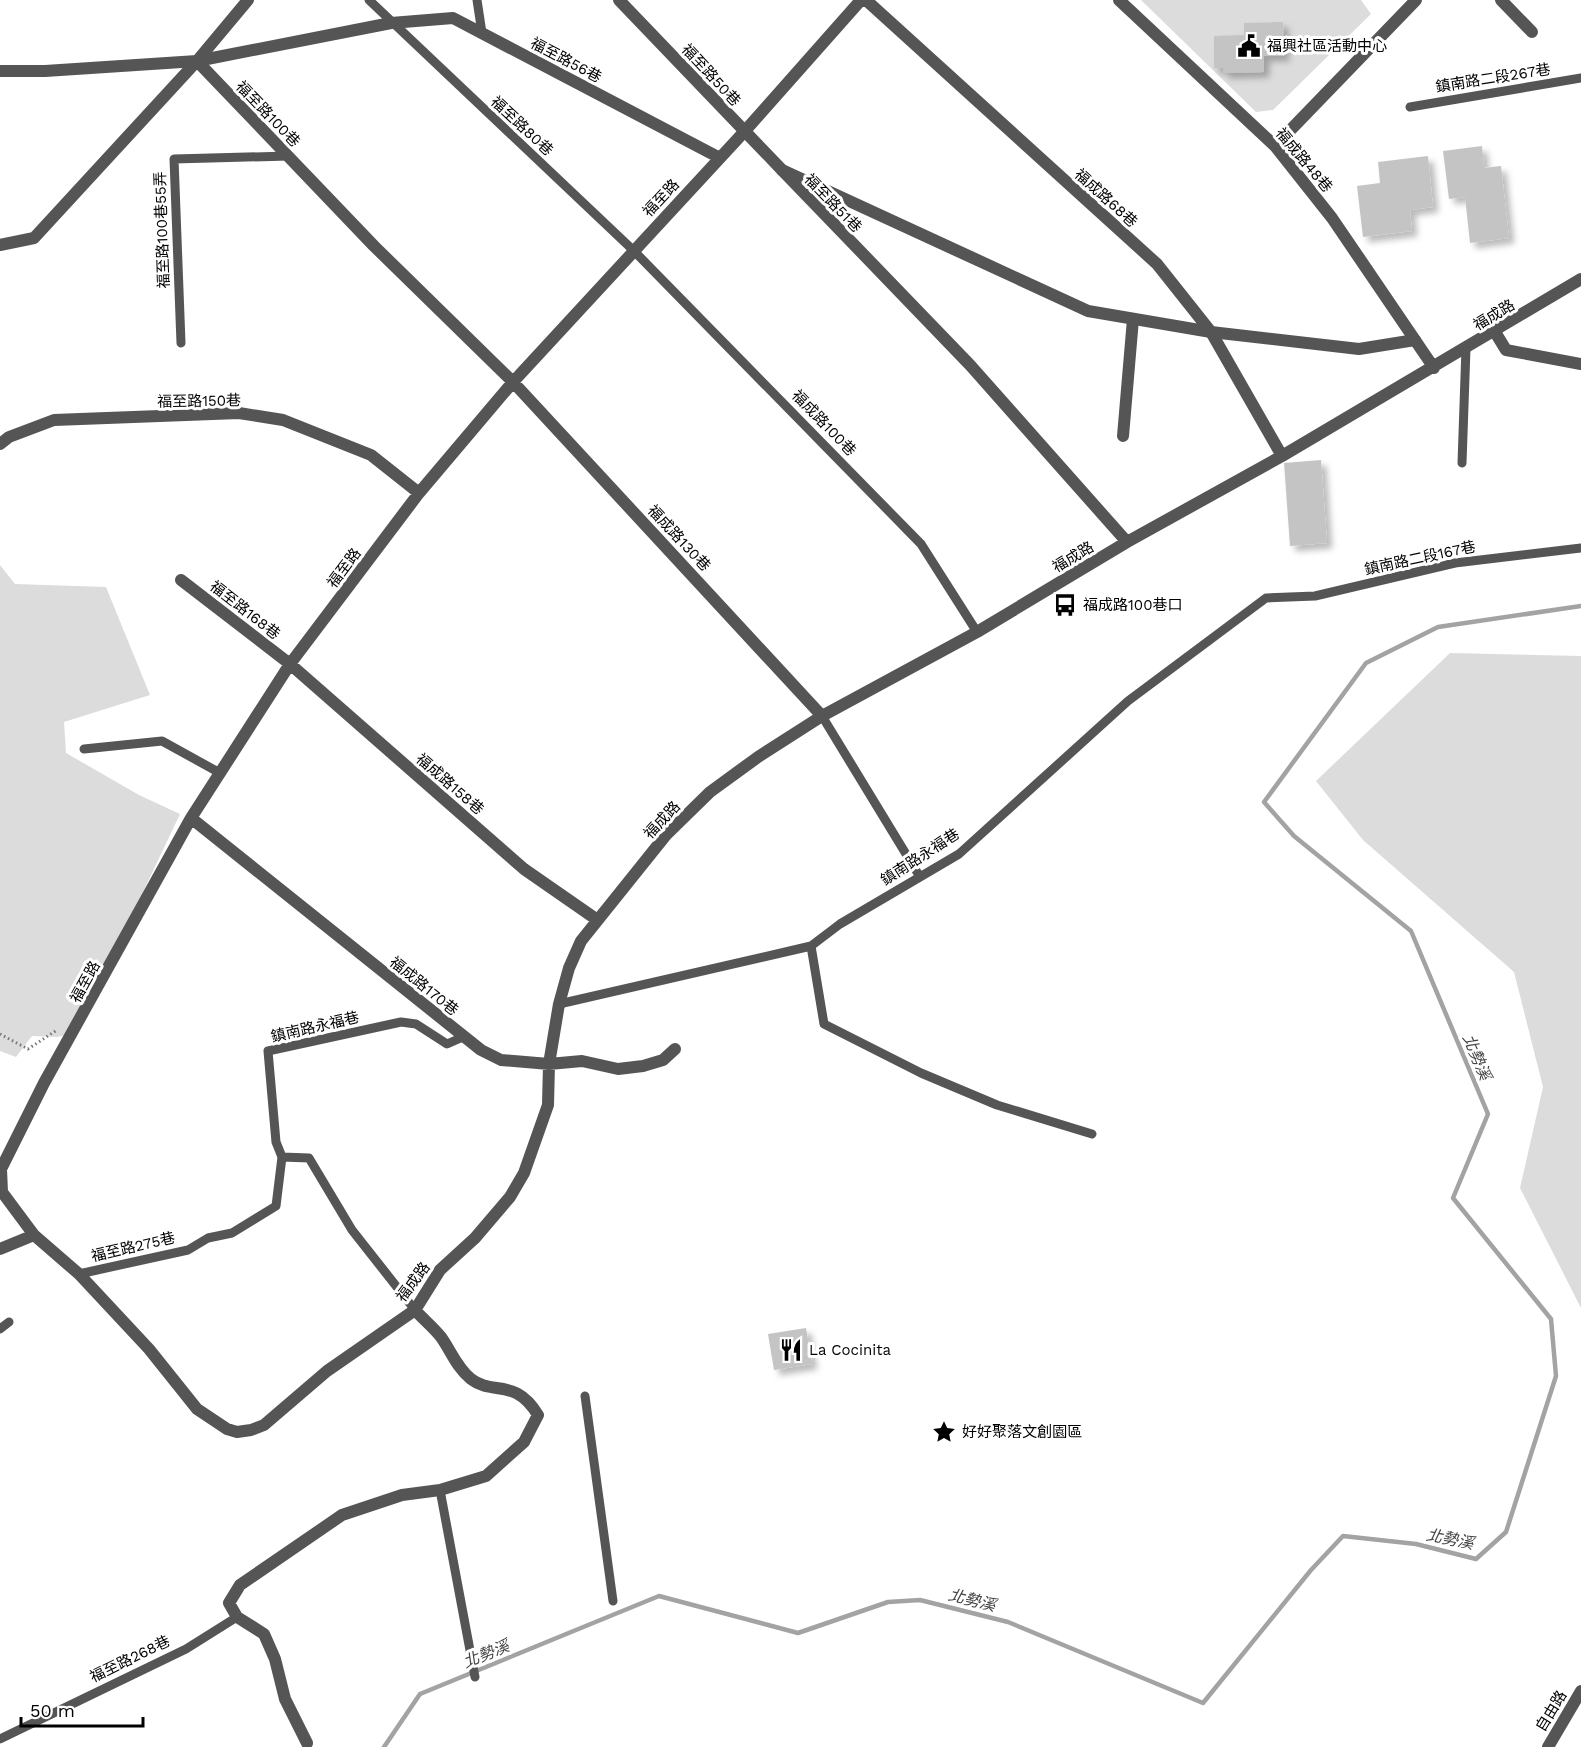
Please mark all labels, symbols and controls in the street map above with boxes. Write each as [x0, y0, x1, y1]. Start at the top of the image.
public building icon: 福興社區活動中心 [1236, 33, 1262, 59]
street label: 福至路56巷 [527, 34, 605, 86]
place label: 福興社區活動中心 [1267, 37, 1387, 55]
street label: 福至路50巷 [678, 40, 744, 110]
street label: 鎮南路二段267巷 [1434, 60, 1552, 96]
street label: 福至路100巷 [232, 77, 304, 151]
street label: 福至路80巷 [487, 93, 557, 159]
street label: 福成路48巷 [1272, 124, 1336, 196]
street label: 福成路68巷 [1071, 165, 1141, 231]
street label: 福至路51巷 [801, 170, 865, 236]
street label: 福至路100巷55弄 [151, 171, 173, 289]
street label: 福至路 [639, 175, 683, 221]
street label: 福成路 [1470, 296, 1518, 334]
street label: 福成路100巷 [788, 386, 860, 460]
street label: 福至路150巷 [157, 391, 241, 411]
street label: 福成路130巷 [644, 501, 714, 575]
street label: 鎮南路二段167巷 [1363, 537, 1477, 579]
street label: 福成路 [1049, 538, 1097, 576]
street label: 福至路 [323, 545, 365, 591]
street label: 福至路168巷 [206, 577, 284, 643]
bus stop icon: 福成路100巷口 [1052, 592, 1078, 618]
place label: 福成路100巷口 [1083, 596, 1183, 614]
street label: 福成路158巷 [412, 750, 488, 818]
street label: 福成路 [640, 797, 684, 843]
street label: 鎮南路永福巷 [877, 825, 963, 889]
street label: 福成路170巷 [386, 953, 462, 1019]
street label: 福至路 [66, 958, 104, 1006]
street label: 鎮南路永福巷 [269, 1008, 361, 1046]
water label: 北勢溪 [1459, 1031, 1496, 1085]
street label: 福至路275巷 [89, 1229, 177, 1265]
street label: 福成路 [392, 1259, 434, 1305]
restaurant icon: La Cocinita [778, 1337, 804, 1363]
place label: La Cocinita [809, 1341, 891, 1359]
place icon: 好好聚落文創園區 [931, 1419, 957, 1445]
place label: 好好聚落文創園區 [962, 1423, 1082, 1441]
water label: 北勢溪 [1425, 1525, 1477, 1553]
water label: 北勢溪 [946, 1585, 1000, 1616]
street label: 福至路268巷 [87, 1632, 173, 1686]
water label: 北勢溪 [460, 1635, 514, 1672]
street label: 自由路 [1532, 1687, 1570, 1735]
scale bar [21, 1690, 142, 1728]
text: 50 m [30, 1700, 75, 1721]

